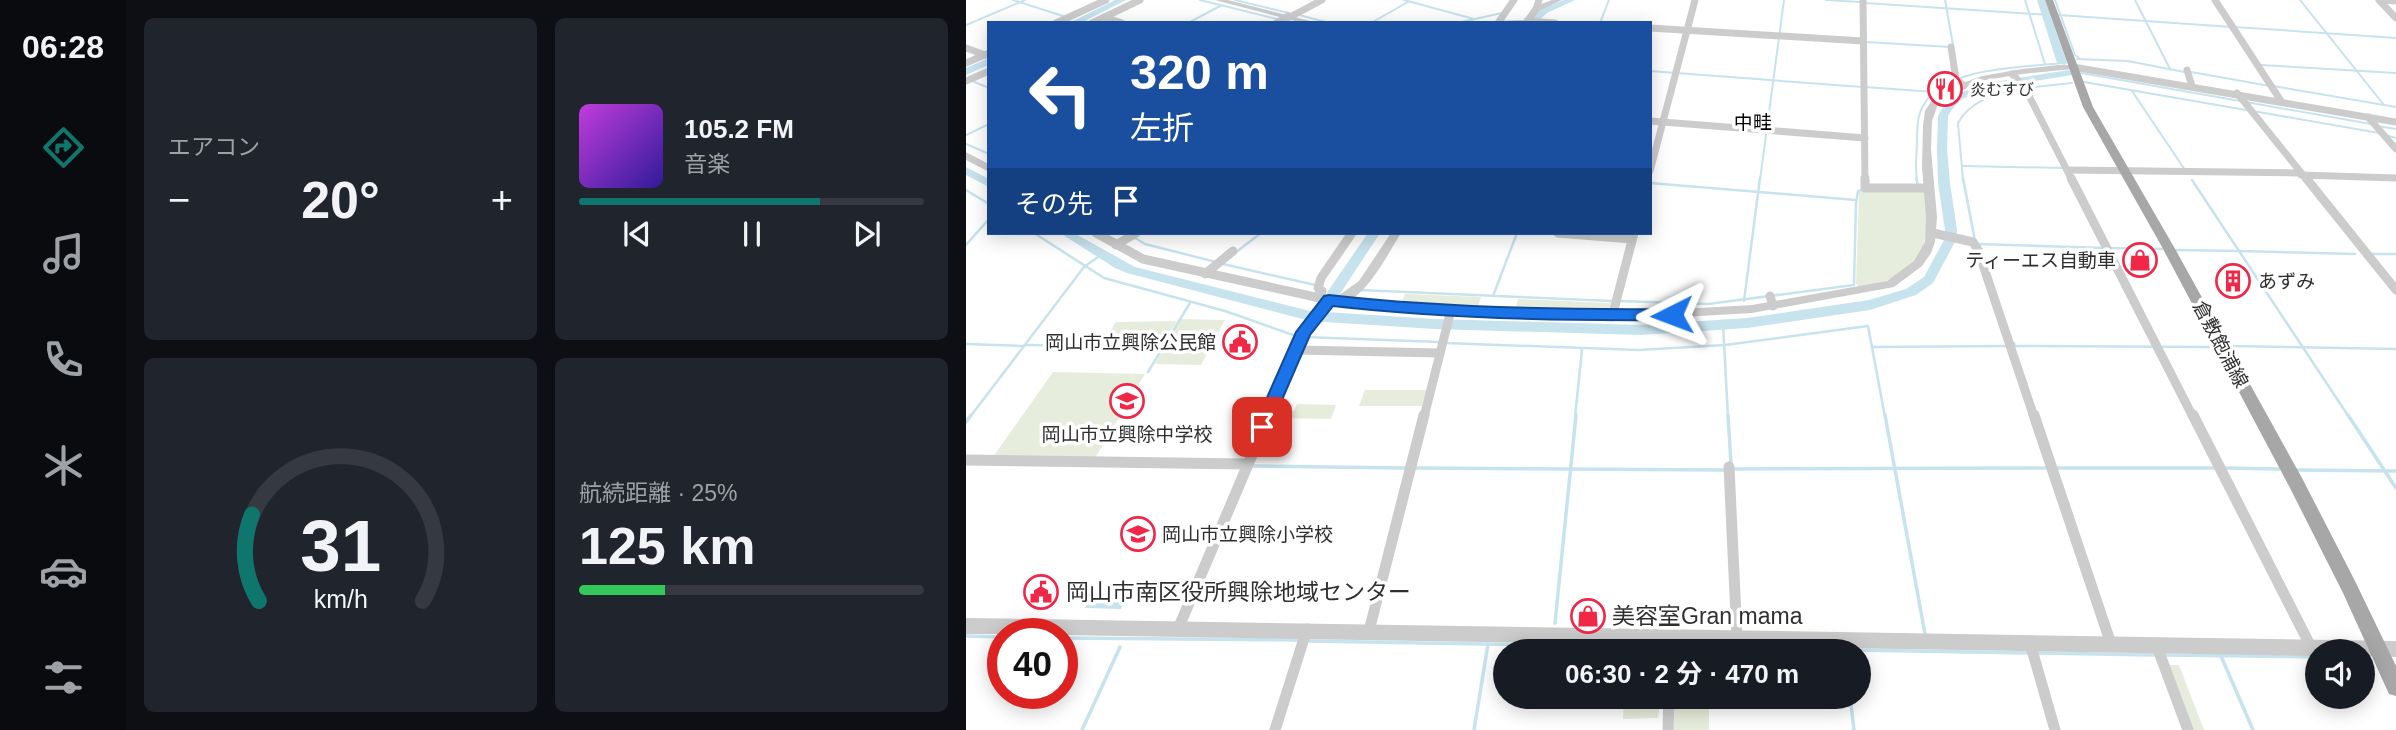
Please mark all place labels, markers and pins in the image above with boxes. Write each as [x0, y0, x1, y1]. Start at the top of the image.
restaurant icon: 炎むすび [1926, 70, 1964, 108]
place label: 炎むすび [1970, 81, 2034, 98]
shop icon: ティーエス自動車 [2121, 241, 2159, 279]
place label: ティーエス自動車 [1965, 250, 2116, 271]
building icon: あずみ [2214, 262, 2252, 300]
place label: あずみ [2258, 271, 2315, 292]
public building icon: 岡山市立興除公民館 [1221, 323, 1259, 361]
place label: 岡山市立興除公民館 [1045, 332, 1216, 353]
school or university icon: 岡山市立興除中学校 [1108, 382, 1146, 420]
pin [1232, 397, 1292, 457]
place label: 岡山市立興除中学校 [1041, 424, 1213, 445]
school or university icon: 岡山市立興除小学校 [1119, 515, 1157, 553]
place label: 岡山市立興除小学校 [1162, 524, 1333, 545]
public building icon: 岡山市南区役所興除地域センター [1022, 573, 1060, 611]
place label: 岡山市南区役所興除地域センター [1066, 579, 1411, 605]
shop icon: 美容室Gran mama [1569, 597, 1607, 635]
place label: 美容室Gran mama [1612, 603, 1803, 629]

